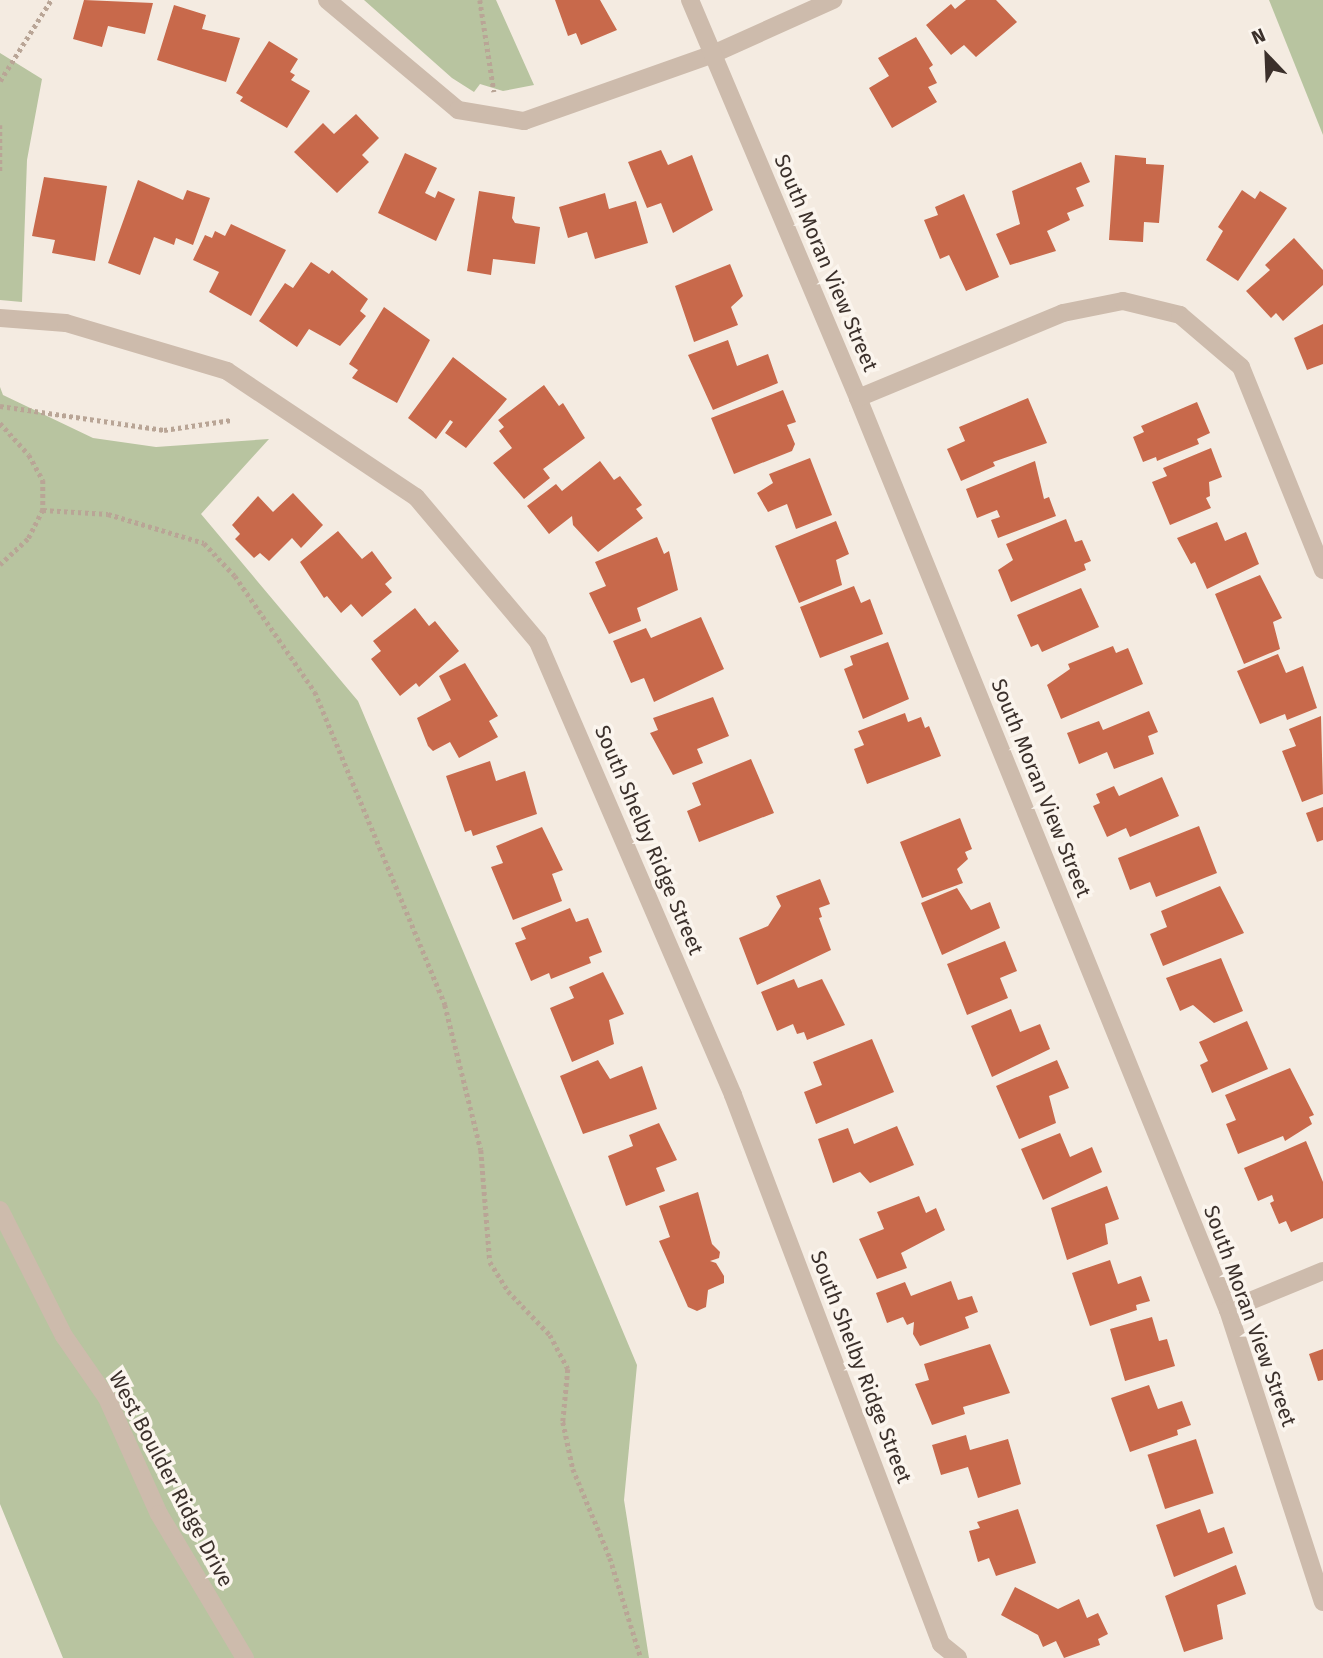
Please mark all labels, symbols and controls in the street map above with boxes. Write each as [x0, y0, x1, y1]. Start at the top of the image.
north arrow [1232, 21, 1302, 91]
text: N [1248, 23, 1269, 49]
street label: South Moran View Street [769, 151, 883, 375]
street label: South Moran View Street [986, 675, 1096, 901]
street label: South Shelby Ridge Street [589, 721, 709, 959]
street label: South Moran View Street [1198, 1202, 1302, 1430]
street label: South Shelby Ridge Street [805, 1247, 917, 1487]
street label: West Boulder Ridge Drive [103, 1367, 239, 1591]

